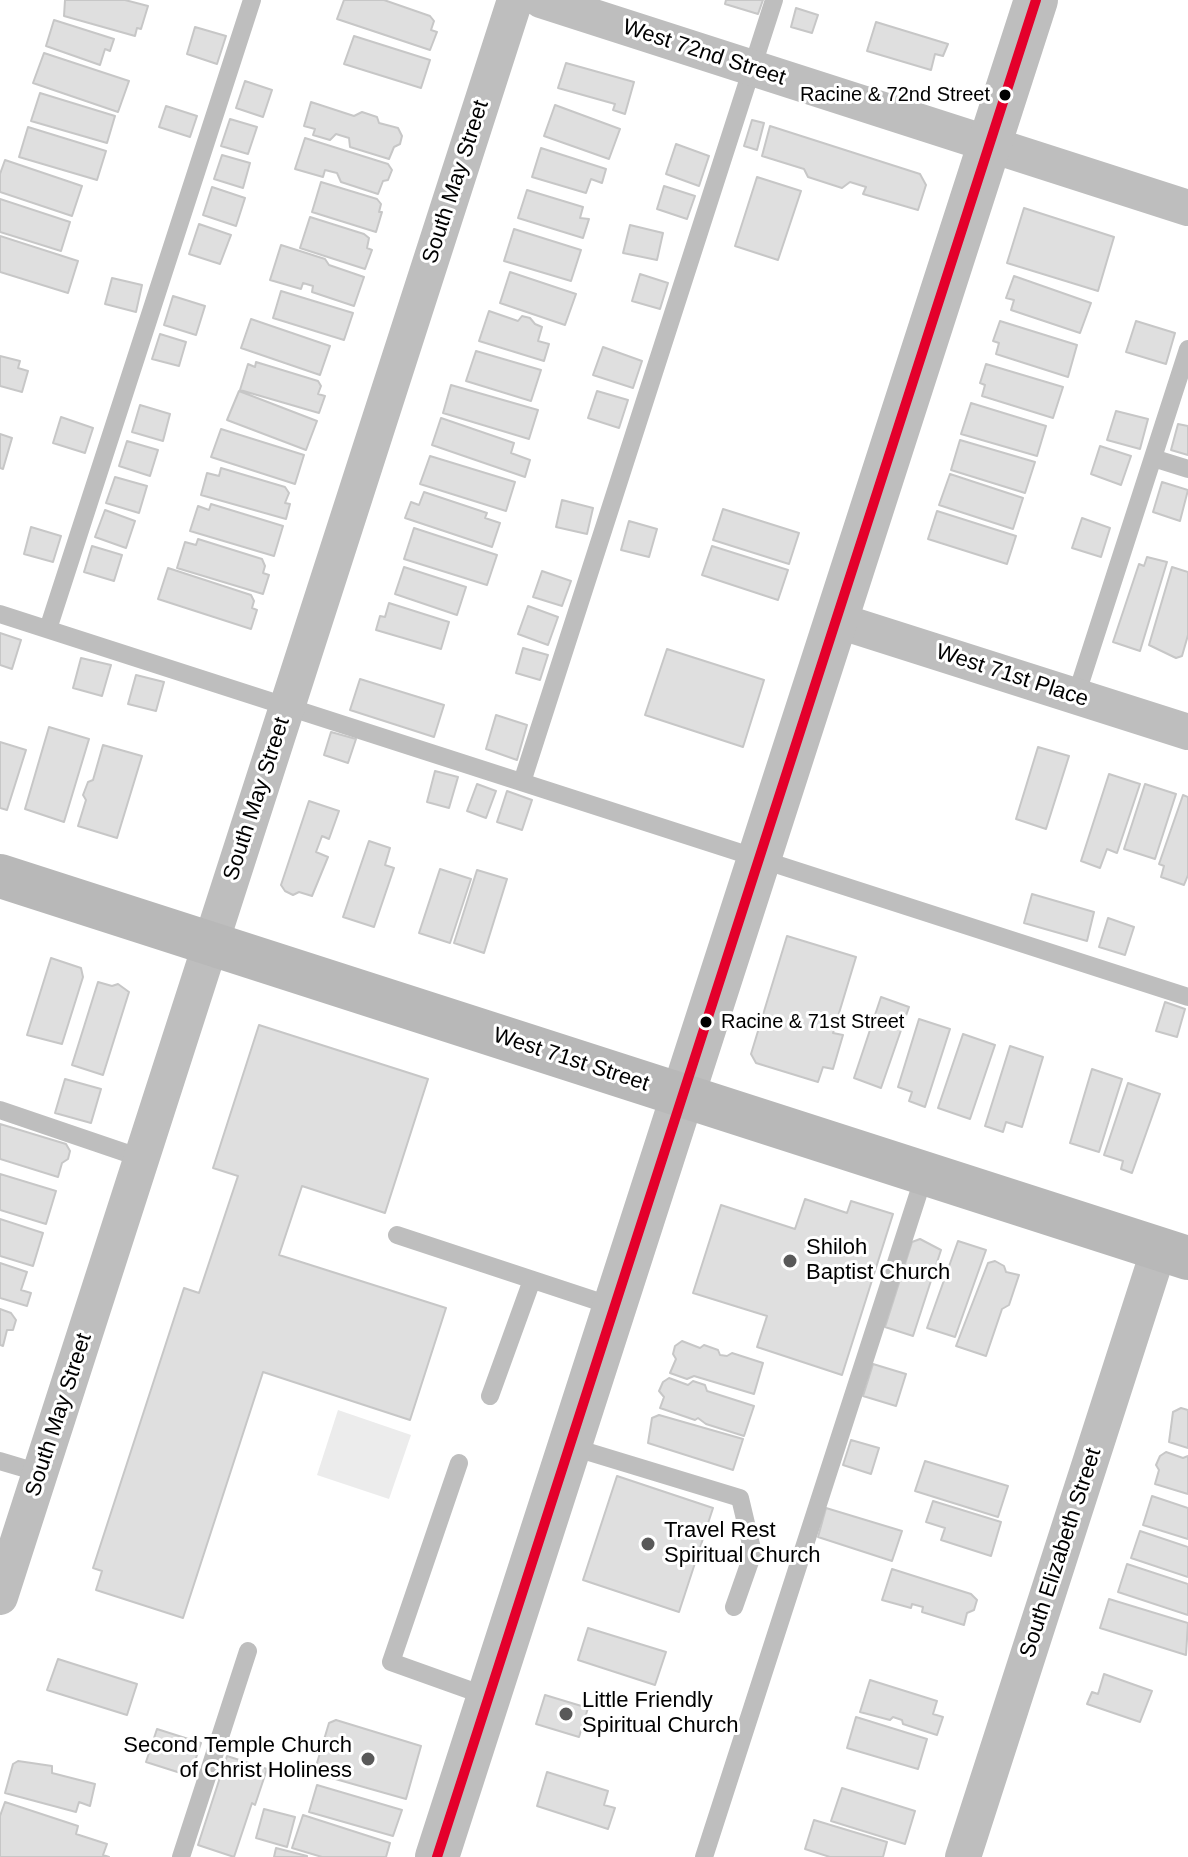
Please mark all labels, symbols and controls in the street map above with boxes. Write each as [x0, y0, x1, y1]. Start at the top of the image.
street label: West 72nd Street [619, 14, 789, 92]
place label: Racine & 72nd Street [800, 83, 990, 107]
marker: Racine & 72nd Street [997, 87, 1013, 103]
street label: South May Street [417, 97, 495, 267]
street label: West 71st Place [933, 639, 1091, 713]
street label: South May Street [218, 714, 296, 884]
place label: Racine & 71st Street [721, 1010, 904, 1034]
marker: Racine & 71st Street [698, 1014, 714, 1030]
street label: West 71st Street [490, 1022, 652, 1098]
place label: Shiloh Baptist Church [806, 1235, 950, 1286]
marker: Shiloh Baptist Church [781, 1252, 799, 1270]
street label: South May Street [20, 1330, 98, 1500]
street label: South Elizabeth Street [1015, 1445, 1107, 1661]
place label: Travel Rest Spiritual Church [664, 1518, 821, 1570]
marker: Travel Rest Spiritual Church [639, 1535, 657, 1553]
place label: Little Friendly Spiritual Church [582, 1688, 739, 1740]
marker: Little Friendly Spiritual Church [557, 1705, 575, 1723]
place label: Second Temple Church of Christ Holiness [123, 1733, 352, 1784]
marker: Second Temple Church of Christ Holiness [359, 1750, 377, 1768]

